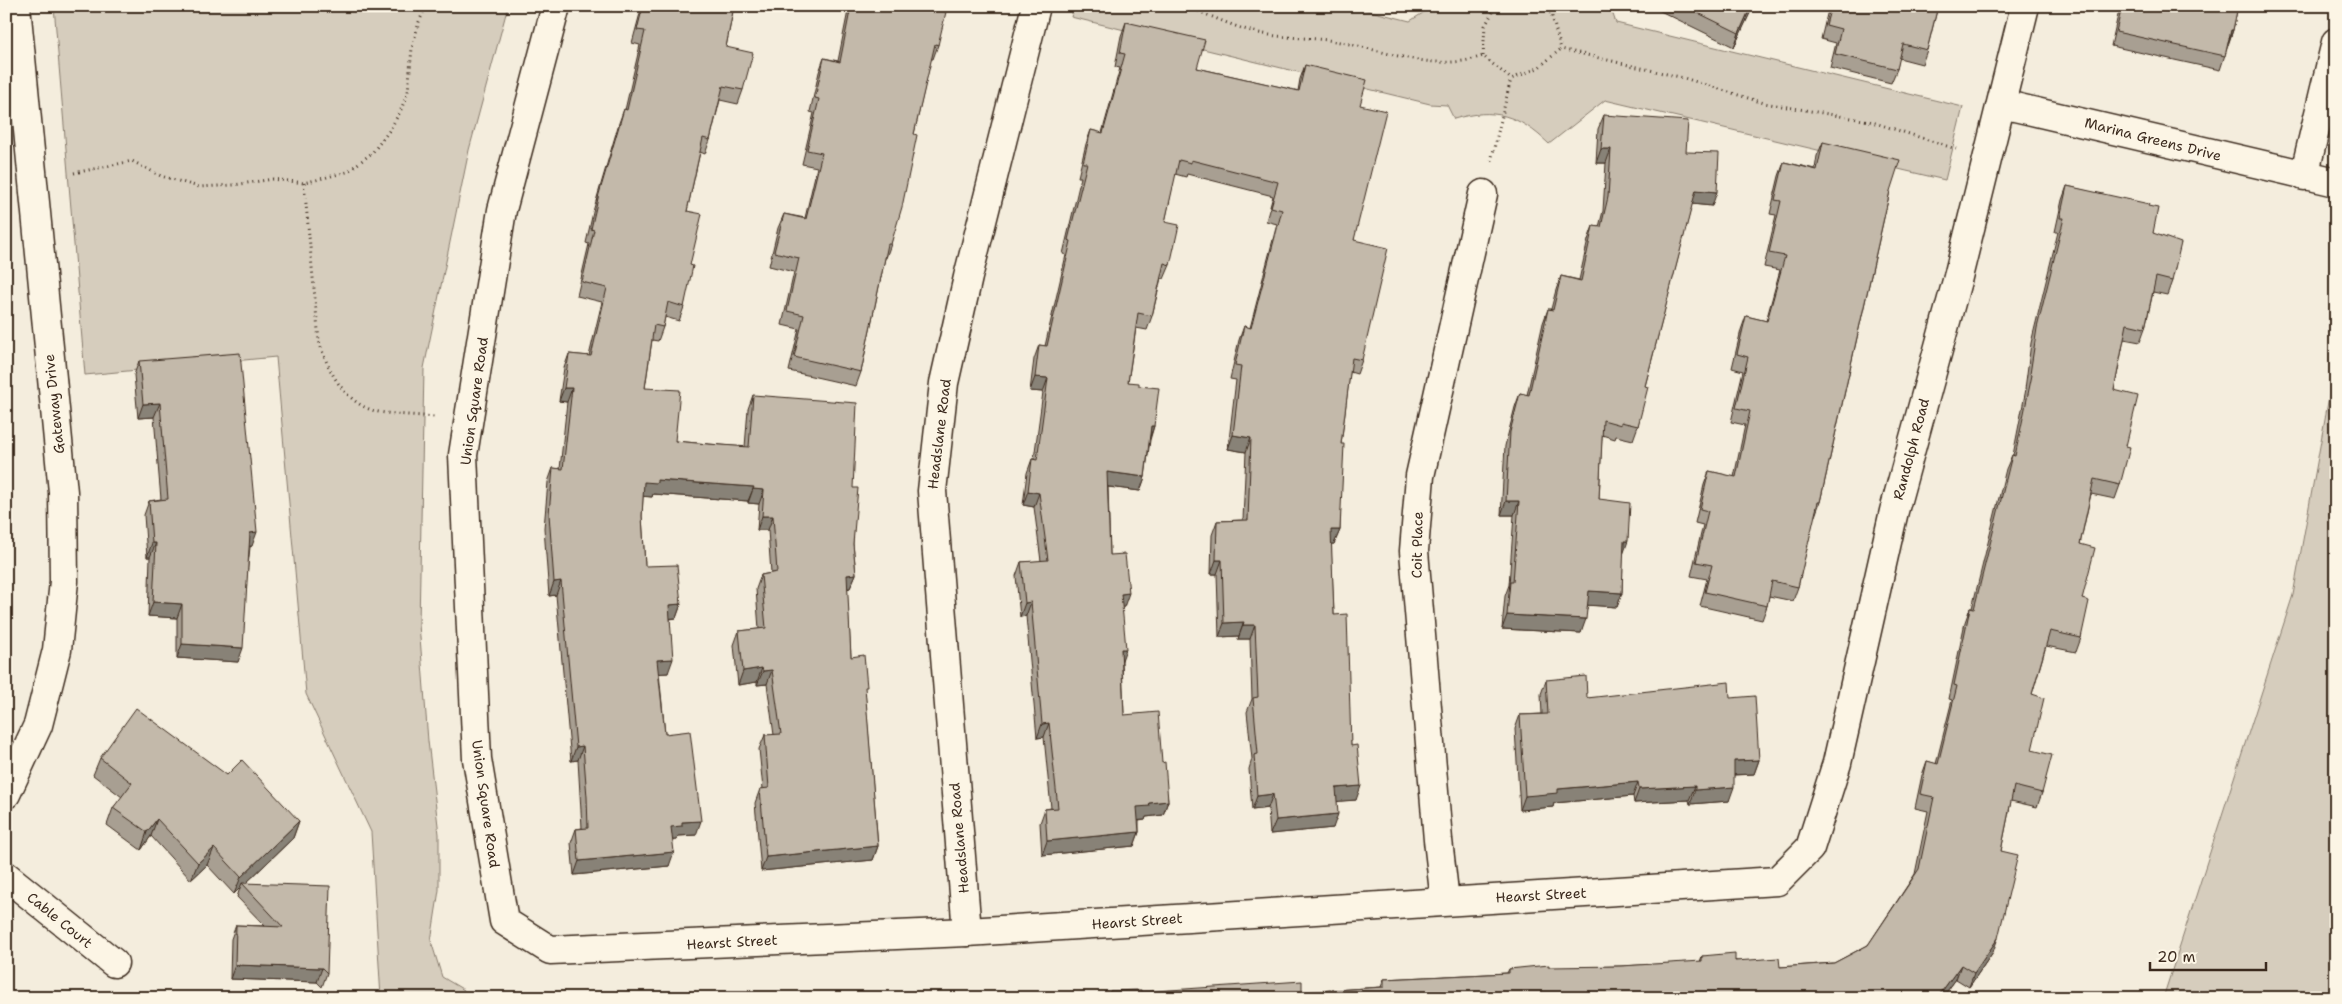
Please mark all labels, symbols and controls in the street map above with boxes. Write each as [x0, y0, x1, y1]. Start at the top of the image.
street label: Marina Greens Drive [2083, 113, 2223, 165]
street label: Union Square Road [456, 336, 492, 466]
street label: Gateway Drive [40, 353, 68, 455]
street label: Headslane Road [923, 378, 955, 490]
street label: Randolph Road [1889, 396, 1933, 502]
street label: Coit Place [1407, 511, 1427, 579]
street label: Union Square Road [468, 739, 504, 869]
street label: Headslane Road [945, 782, 973, 894]
street label: Hearst Street [1495, 884, 1587, 906]
street label: Cable Court [24, 888, 96, 952]
street label: Hearst Street [1091, 909, 1183, 933]
street label: Hearst Street [686, 931, 778, 953]
scale bar [2150, 939, 2266, 971]
text: 20 m [2157, 947, 2196, 967]

